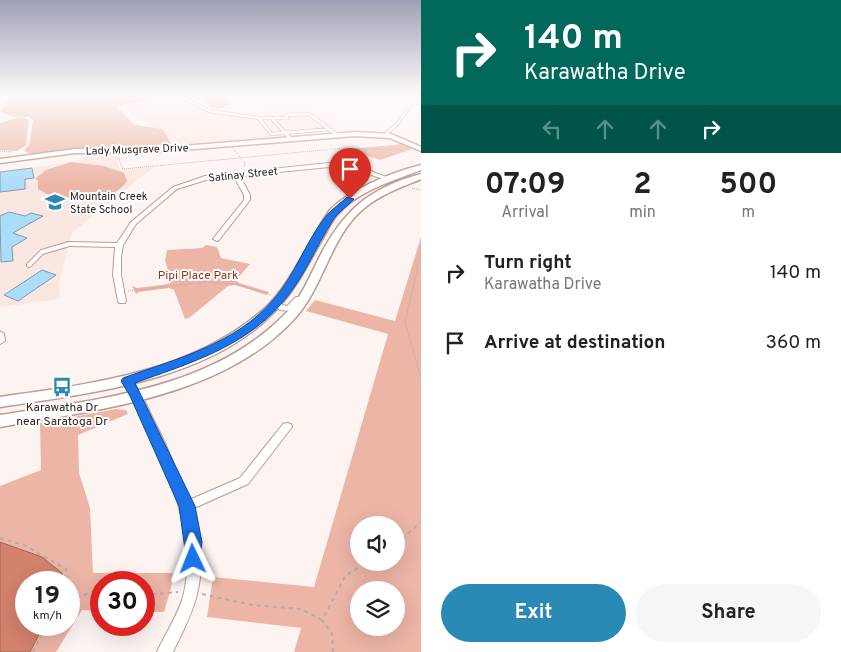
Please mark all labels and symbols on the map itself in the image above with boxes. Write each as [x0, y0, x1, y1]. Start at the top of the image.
street label: Lady Musgrave Drive [85, 141, 189, 159]
pin [329, 148, 371, 199]
street label: Satinay Street [208, 164, 278, 186]
place label: Mountain Creek State School [70, 190, 148, 217]
school or university icon: Mountain Creek State School [44, 191, 66, 213]
park label: Pipi Place Park [158, 268, 238, 284]
bus stop icon: Karawatha Dr near Saratoga Dr [51, 376, 73, 398]
place label: Karawatha Dr near Saratoga Dr [16, 400, 108, 430]
position arrow [166, 532, 218, 584]
speed limit sign: 30 [90, 571, 155, 636]

